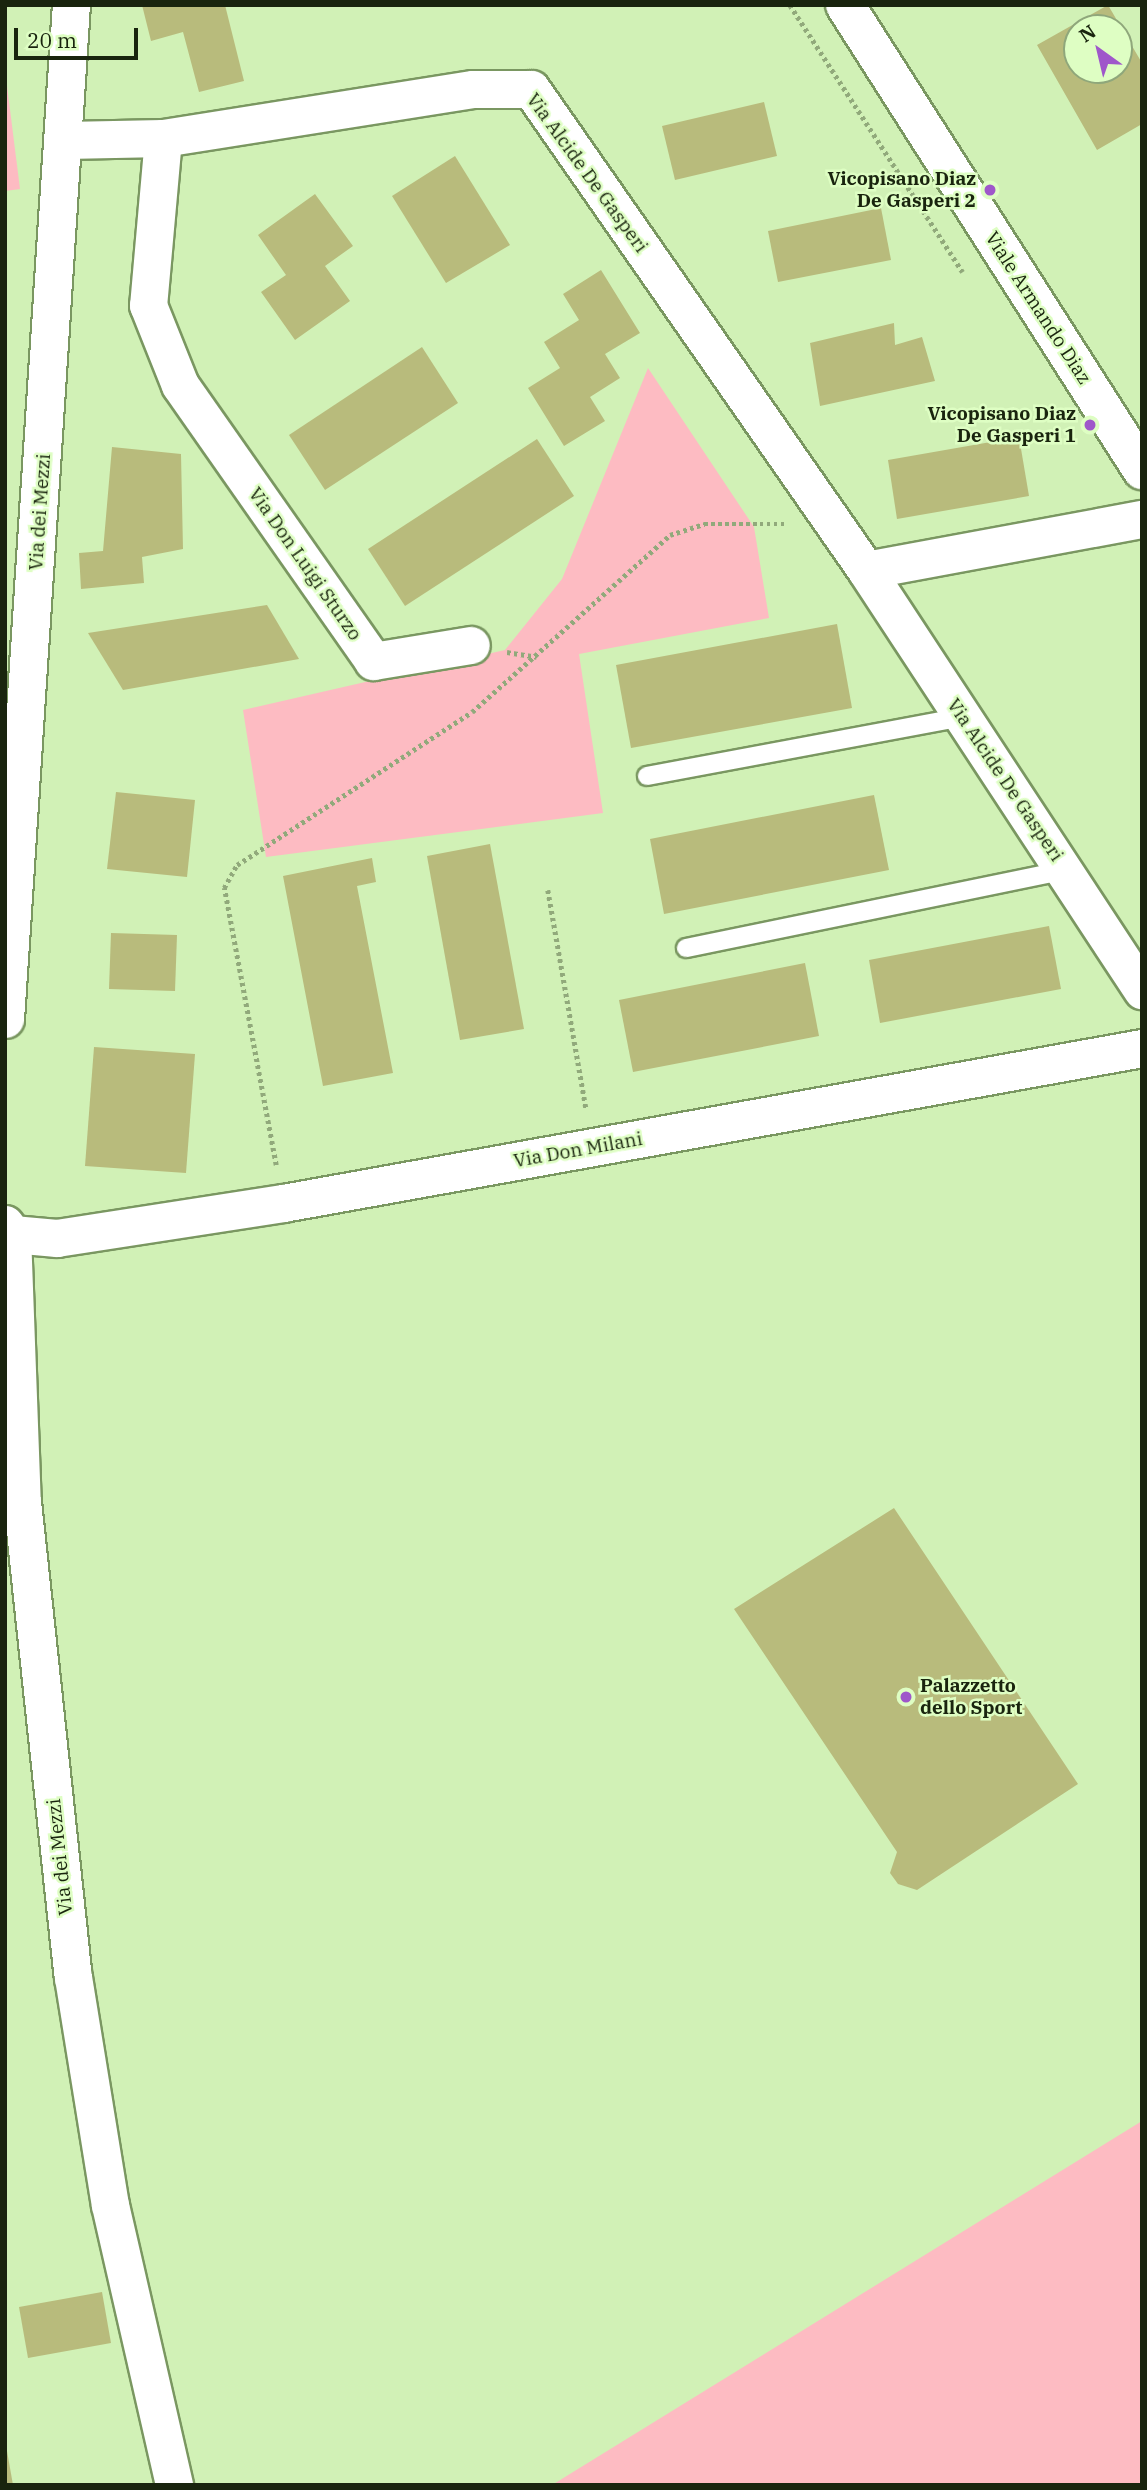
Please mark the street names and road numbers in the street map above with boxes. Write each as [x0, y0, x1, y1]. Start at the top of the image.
street label: Via Alcide De Gasperi [522, 89, 652, 257]
street label: Viale Armando Diaz [980, 228, 1096, 388]
street label: Via dei Mezzi [25, 453, 55, 571]
street label: Via Don Luigi Sturzo [244, 483, 366, 645]
street label: Via Alcide De Gasperi [942, 694, 1068, 866]
street label: Via Don Milani [512, 1127, 644, 1173]
street label: Via dei Mezzi [43, 1798, 77, 1916]

